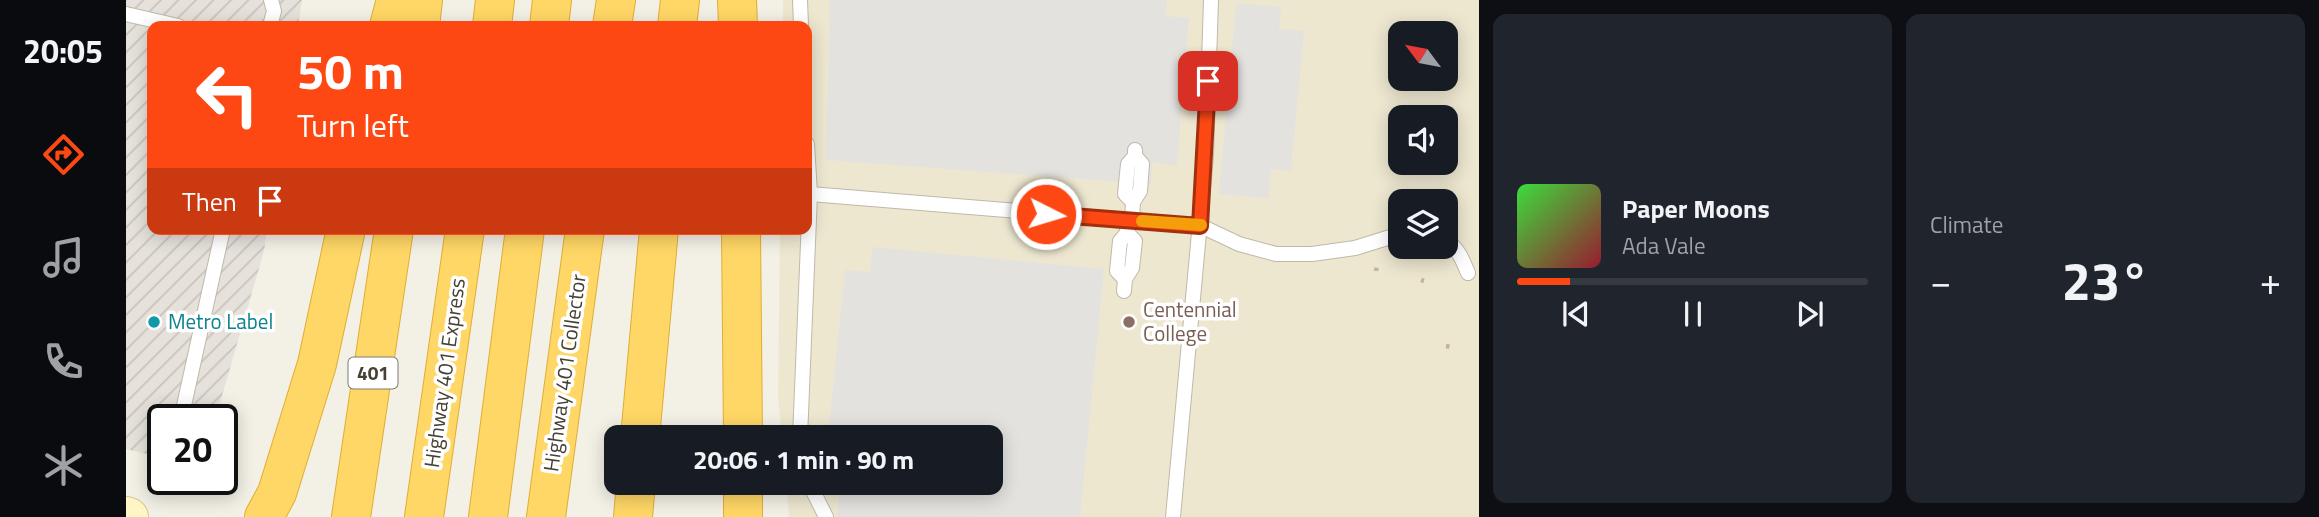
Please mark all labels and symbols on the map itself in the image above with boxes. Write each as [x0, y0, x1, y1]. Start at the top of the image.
north arrow [1388, 21, 1458, 91]
pin [1178, 51, 1238, 111]
position arrow [1009, 177, 1083, 251]
street label: Highway 401 Collector [534, 272, 594, 474]
street label: Highway 401 Express [415, 276, 473, 470]
place label: Centennial College [1143, 293, 1237, 349]
place label: Metro Label [168, 305, 273, 337]
marker: Metro Label [146, 314, 162, 330]
marker: Centennial College [1121, 314, 1137, 330]
road number: 401 [348, 358, 398, 388]
speed limit sign: 20 [147, 404, 238, 495]

